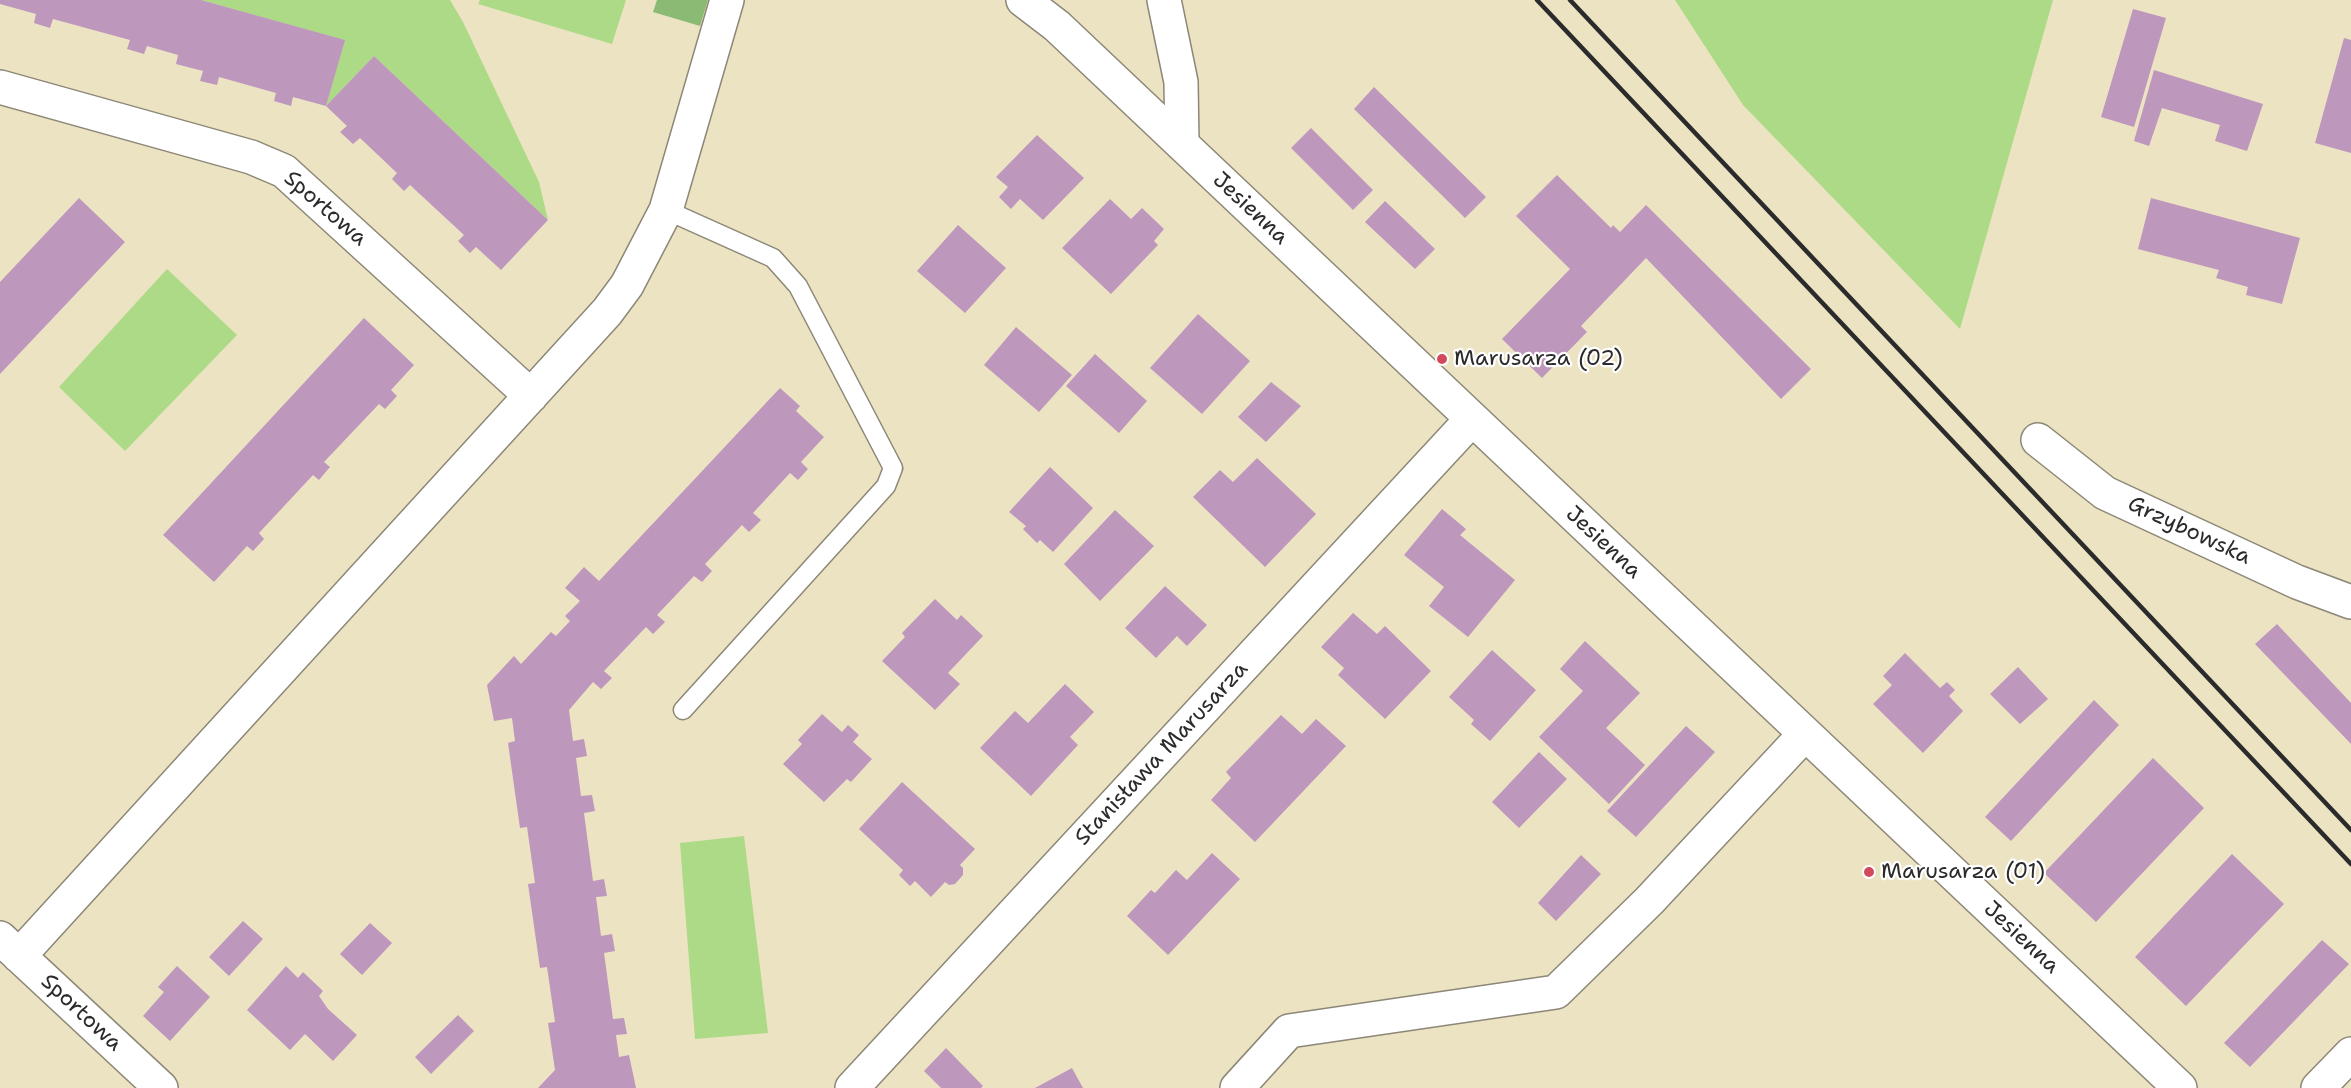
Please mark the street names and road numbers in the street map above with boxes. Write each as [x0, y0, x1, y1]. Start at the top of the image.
street label: Sportowa [278, 166, 372, 252]
street label: Jesienna [1207, 167, 1293, 251]
street label: Grzybowska [2123, 491, 2255, 571]
street label: Jesienna [1560, 501, 1646, 585]
street label: Stanisława Marusarza [1070, 657, 1254, 851]
street label: Jesienna [1978, 896, 2064, 980]
street label: Sportowa [35, 969, 127, 1057]

